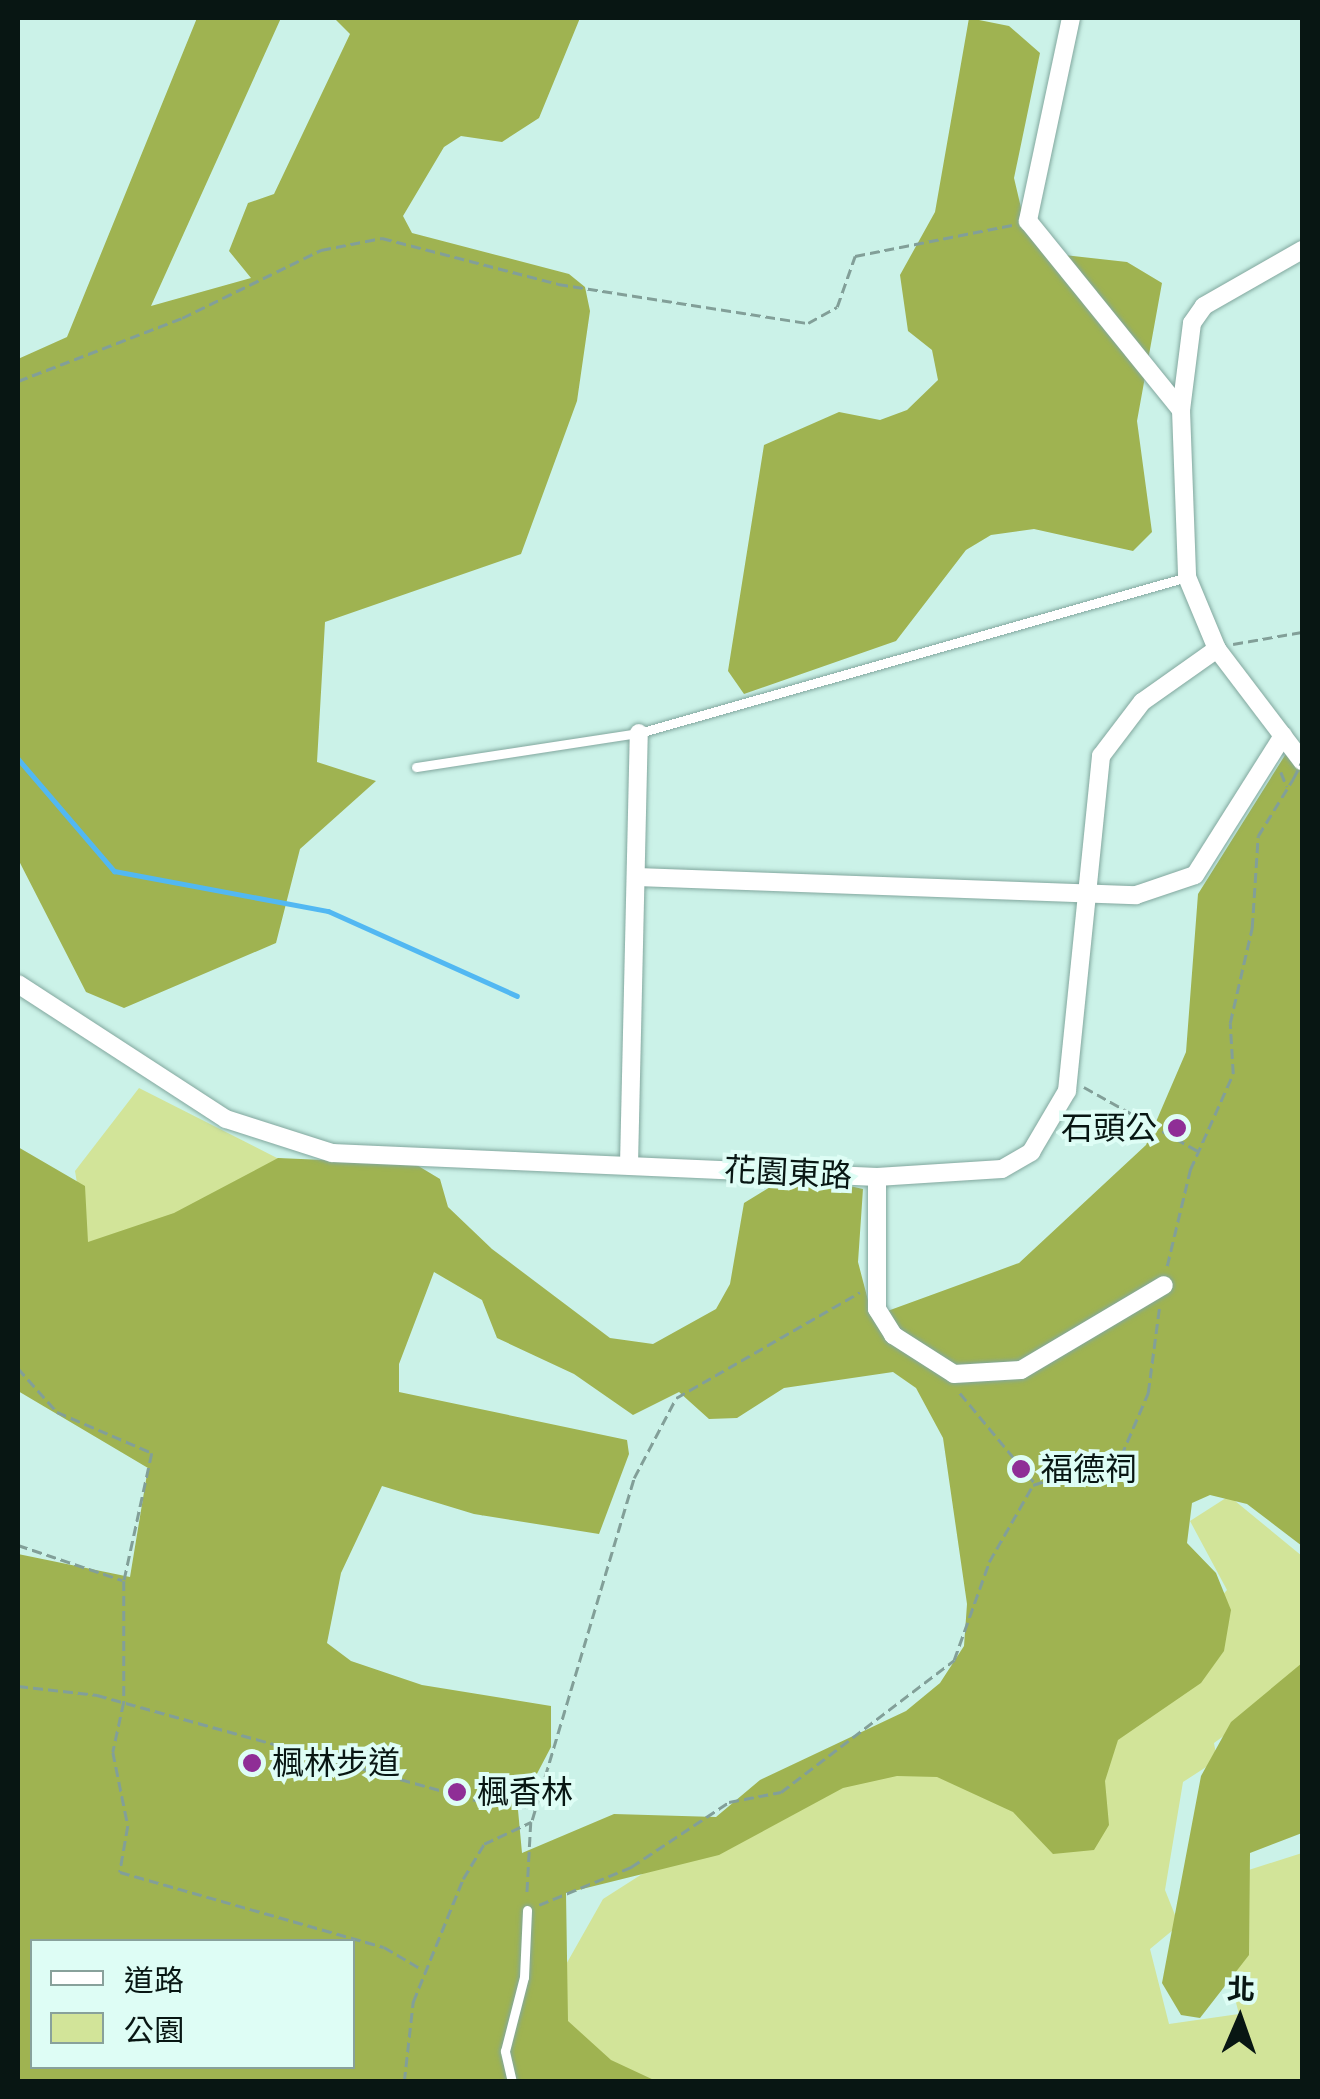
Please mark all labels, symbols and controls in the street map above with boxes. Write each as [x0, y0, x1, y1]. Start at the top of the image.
place label: 石頭公 [1061, 1109, 1157, 1147]
marker: 石頭公 [1166, 1117, 1188, 1139]
street label: 花園東路 [723, 1150, 853, 1196]
place label: 福德祠 [1041, 1450, 1137, 1488]
marker: 福德祠 [1010, 1458, 1032, 1480]
place label: 楓林步道 [272, 1744, 400, 1782]
marker: 楓林步道 [241, 1752, 263, 1774]
place label: 楓香林 [477, 1773, 573, 1811]
marker: 楓香林 [446, 1781, 468, 1803]
legend [30, 1939, 355, 2069]
text: 道路 [124, 1962, 184, 1999]
north arrow [1190, 1969, 1290, 2069]
text: 北 [1226, 1972, 1256, 2006]
text: 公園 [124, 2012, 184, 2049]

